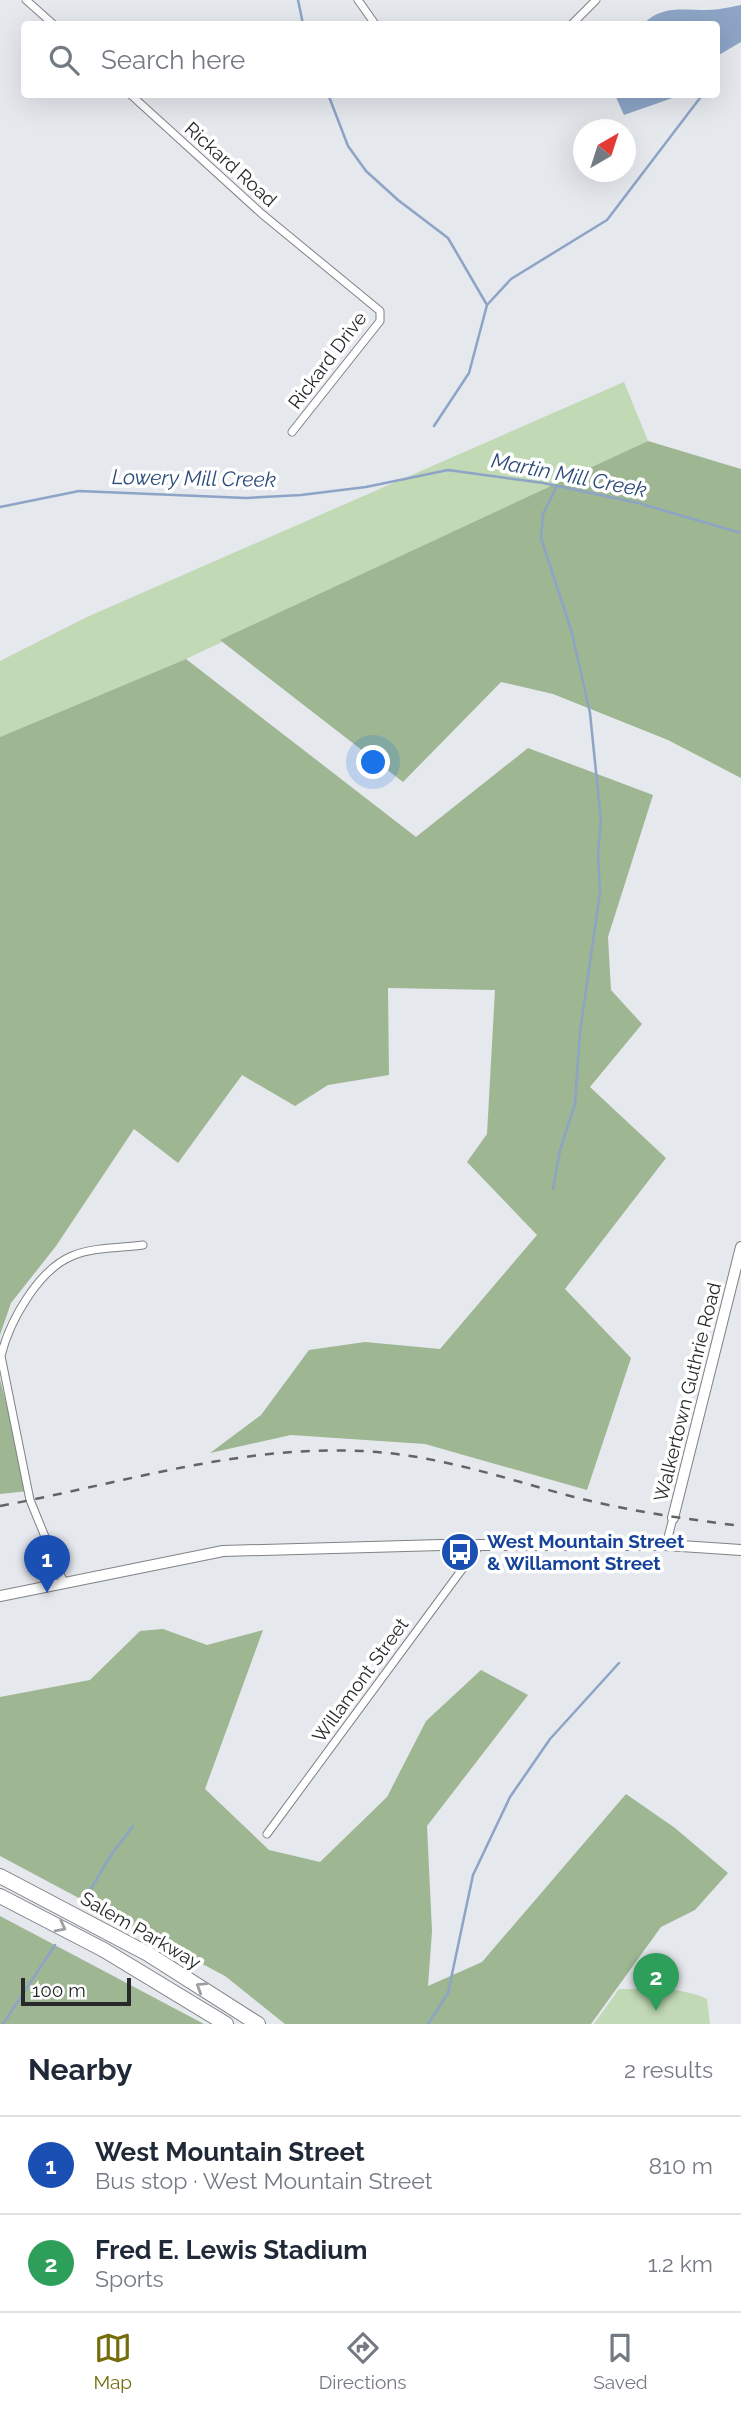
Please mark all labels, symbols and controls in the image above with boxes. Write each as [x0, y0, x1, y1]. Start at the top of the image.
search box [21, 21, 720, 98]
icon: search [45, 41, 83, 79]
text: Search here [101, 45, 245, 75]
street label: Rickard Road [181, 117, 281, 211]
north arrow [573, 119, 636, 182]
street label: Rickard Drive [283, 307, 371, 413]
water label: Martin Mill Creek [489, 448, 649, 502]
water label: Lowery Mill Creek [112, 464, 276, 492]
your location [356, 745, 390, 779]
street label: Walkertown Guthrie Road [649, 1280, 725, 1504]
place label: West Mountain Street & Willamont Street [487, 1530, 685, 1574]
bus stop icon: West Mountain Street & Willamont Street [439, 1531, 481, 1573]
pin: 1 [24, 1535, 70, 1593]
street label: Willamont Street [308, 1613, 413, 1746]
street label: Salem Parkway [77, 1887, 205, 1973]
one-way arrow [54, 1918, 66, 1932]
pin: 2 [633, 1953, 679, 2011]
scale bar [21, 1975, 131, 2007]
text: 100 m [32, 1979, 86, 2001]
one-way arrow [196, 1982, 209, 1995]
text: Nearby [28, 2052, 132, 2087]
text: 2 results [624, 2056, 713, 2083]
text: West Mountain Street [95, 2137, 365, 2167]
text: 1 [45, 2152, 57, 2179]
text: 810 m [648, 2152, 713, 2179]
text: Bus stop · West Mountain Street [95, 2167, 432, 2194]
text: Fred E. Lewis Stadium [95, 2235, 367, 2265]
text: 2 [45, 2250, 57, 2277]
text: 1.2 km [648, 2250, 713, 2277]
text: Sports [95, 2265, 164, 2292]
tab: Map [93, 2329, 132, 2393]
tab: Directions [319, 2329, 407, 2393]
tab: Saved [593, 2329, 648, 2393]

